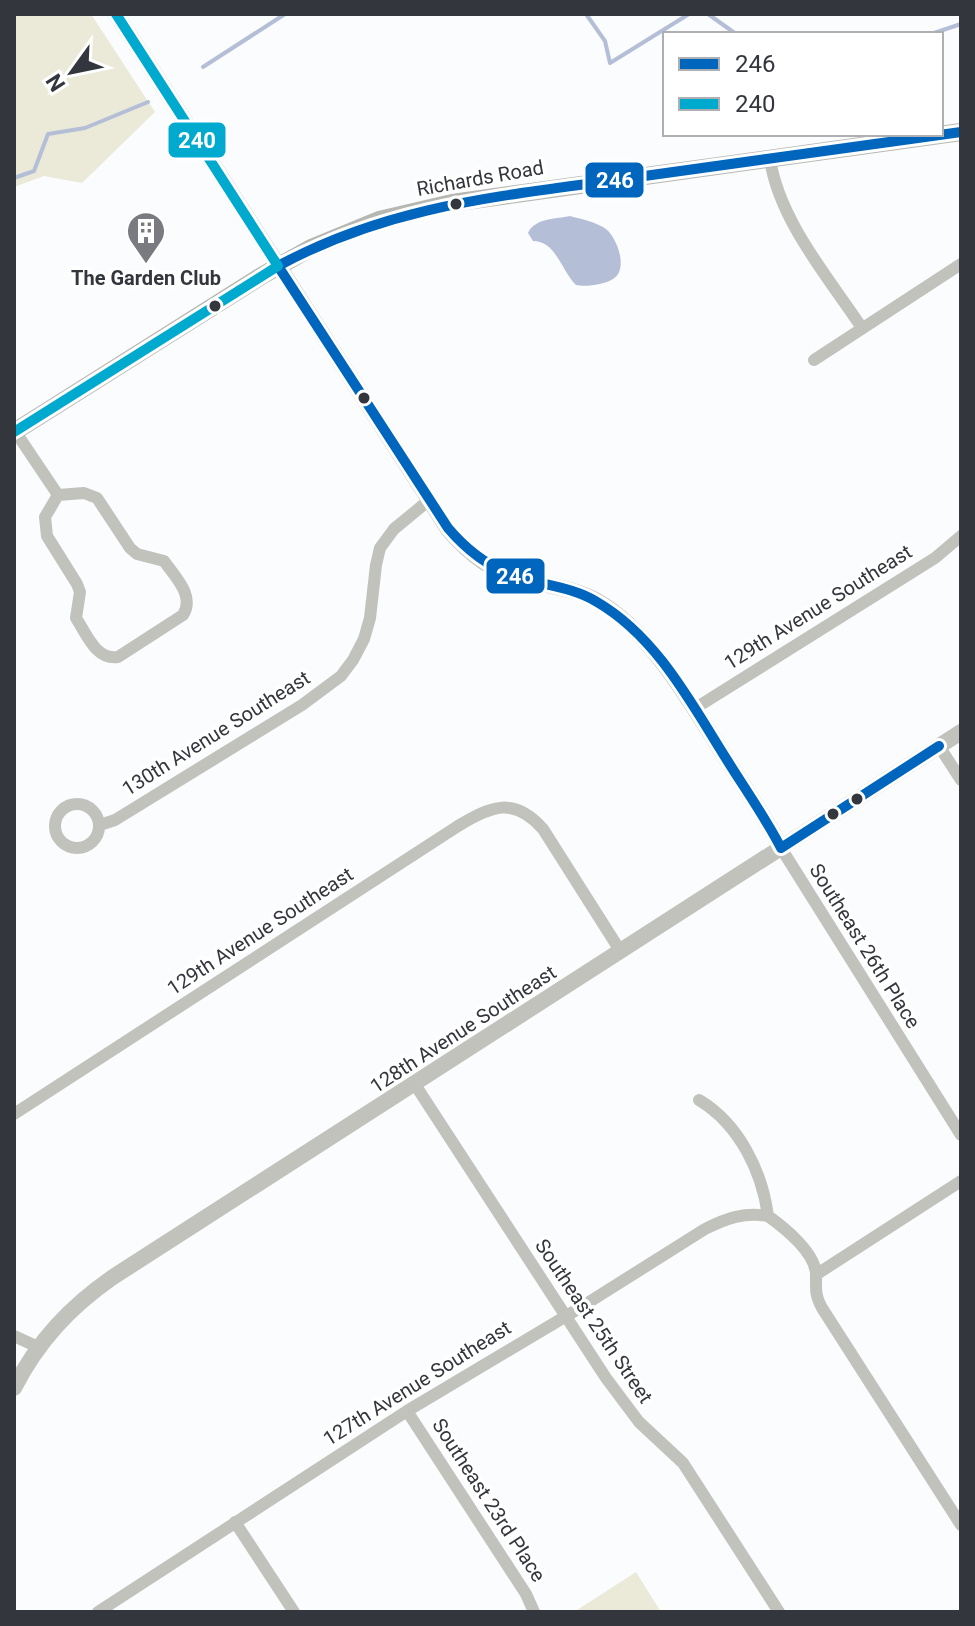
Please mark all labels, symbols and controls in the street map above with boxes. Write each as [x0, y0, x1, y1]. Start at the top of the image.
north arrow [32, 32, 112, 112]
legend [663, 32, 943, 136]
text: 246 [735, 50, 775, 78]
text: N [41, 69, 70, 96]
text: 240 [735, 90, 775, 118]
line badge: 240 [167, 121, 227, 159]
text: 240 [178, 128, 216, 153]
street label: Richards Road [415, 155, 545, 201]
line badge: 246 [584, 161, 645, 199]
text: 246 [596, 168, 634, 193]
unlabelled marker [448, 196, 464, 212]
building icon: The Garden Club [125, 210, 167, 265]
place label: The Garden Club [71, 266, 221, 290]
unlabelled marker [207, 298, 223, 314]
unlabelled marker [356, 390, 372, 406]
street label: 129th Avenue Southeast [720, 539, 916, 675]
line badge: 246 [485, 557, 546, 595]
text: 246 [496, 564, 534, 589]
street label: 130th Avenue Southeast [118, 665, 314, 801]
unlabelled marker [849, 791, 865, 807]
unlabelled marker [825, 806, 841, 822]
street label: Southeast 26th Place [805, 859, 925, 1033]
street label: 129th Avenue Southeast [163, 862, 357, 1000]
street label: 128th Avenue Southeast [366, 960, 560, 1098]
street label: Southeast 25th Street [530, 1234, 658, 1408]
street label: 127th Avenue Southeast [319, 1315, 515, 1451]
street label: Southeast 23rd Place [427, 1414, 551, 1586]

